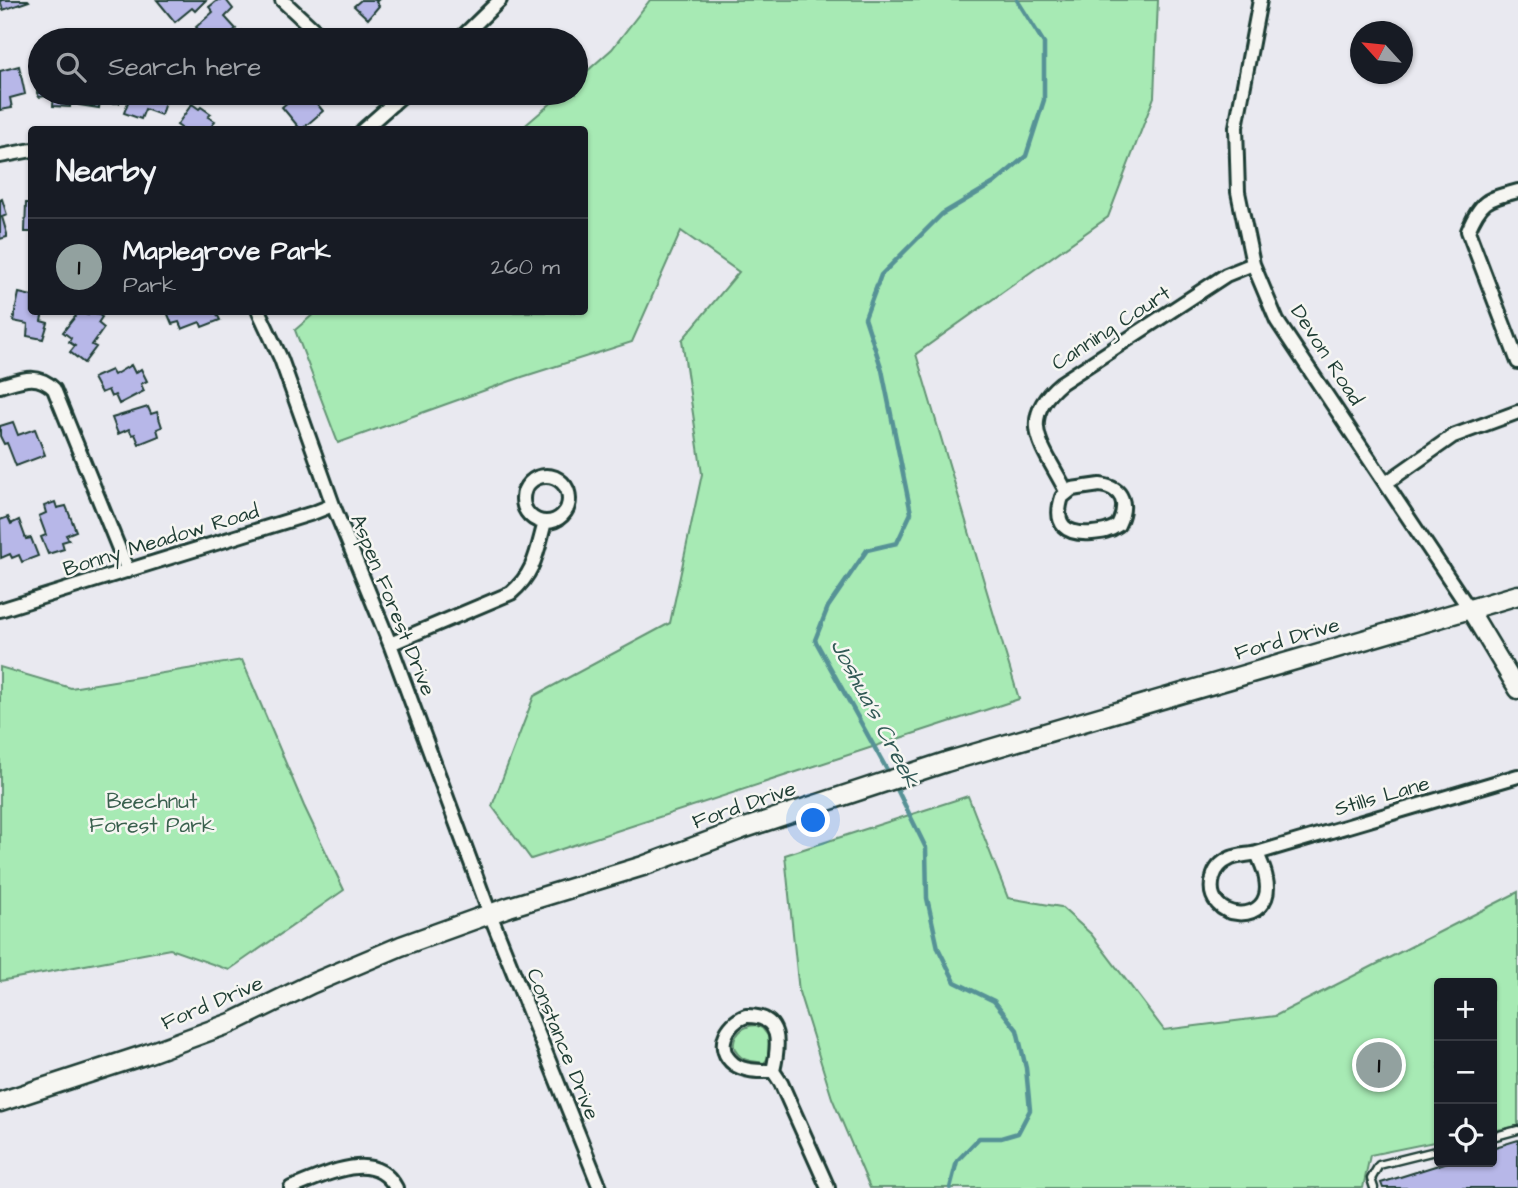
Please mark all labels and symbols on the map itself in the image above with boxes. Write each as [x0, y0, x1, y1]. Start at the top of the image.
north arrow [1350, 21, 1413, 84]
street label: Canning Court [1046, 278, 1178, 379]
street label: Devon Road [1284, 299, 1371, 411]
street label: Bonny Meadow Road [60, 496, 263, 585]
street label: Aspen Forest Drive [342, 510, 443, 700]
street label: Ford Drive [1231, 610, 1343, 668]
water label: Joshua's Creek [822, 633, 928, 794]
street label: Stills Lane [1331, 769, 1433, 823]
street label: Ford Drive [688, 774, 800, 836]
park label: Beechnut Forest Park [89, 787, 215, 840]
your location [796, 803, 830, 837]
street label: Constance Drive [519, 964, 607, 1124]
street label: Ford Drive [157, 969, 267, 1037]
pin: 1 [1356, 1039, 1402, 1091]

